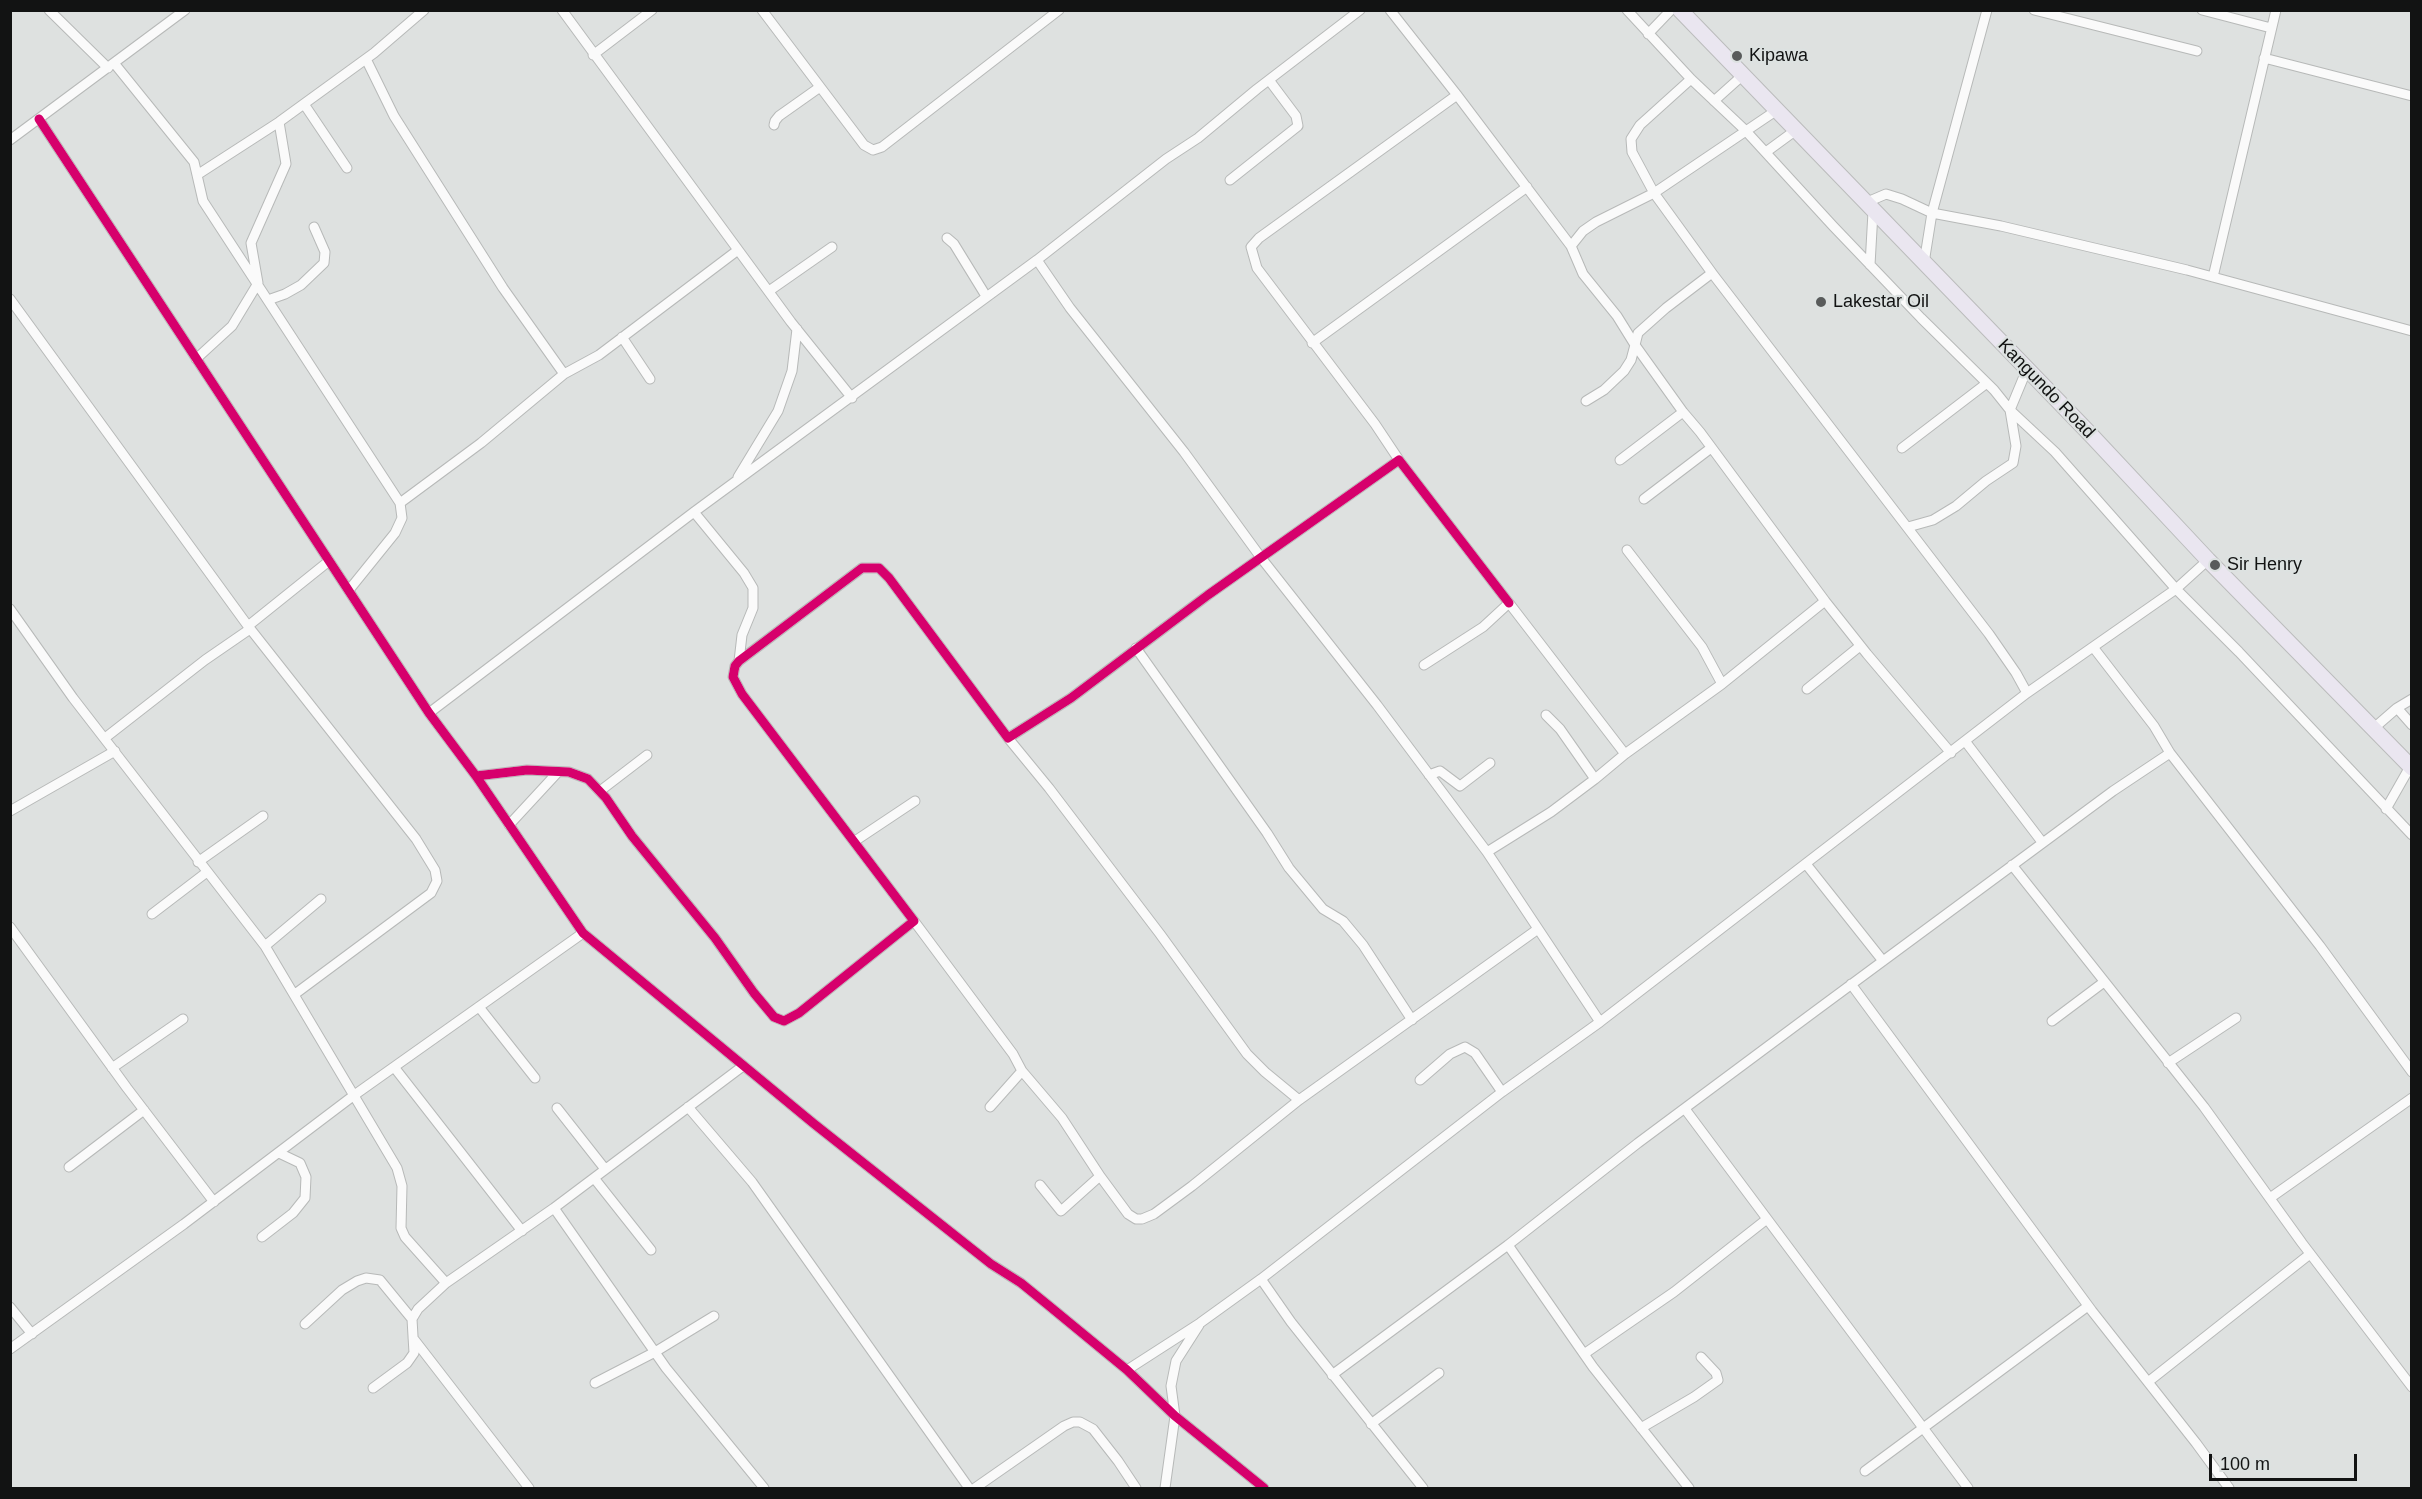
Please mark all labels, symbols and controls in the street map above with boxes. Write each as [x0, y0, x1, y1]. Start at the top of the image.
place label: Kipawa [1749, 45, 1808, 67]
marker: Kipawa [1730, 49, 1744, 63]
place label: Lakestar Oil [1833, 291, 1929, 313]
marker: Lakestar Oil [1814, 295, 1828, 309]
street label: Kangundo Road [1993, 335, 2099, 443]
place label: Sir Henry [2227, 554, 2302, 576]
marker: Sir Henry [2208, 558, 2222, 572]
scale bar [2212, 1442, 2360, 1480]
text: 100 m [2220, 1454, 2270, 1474]

